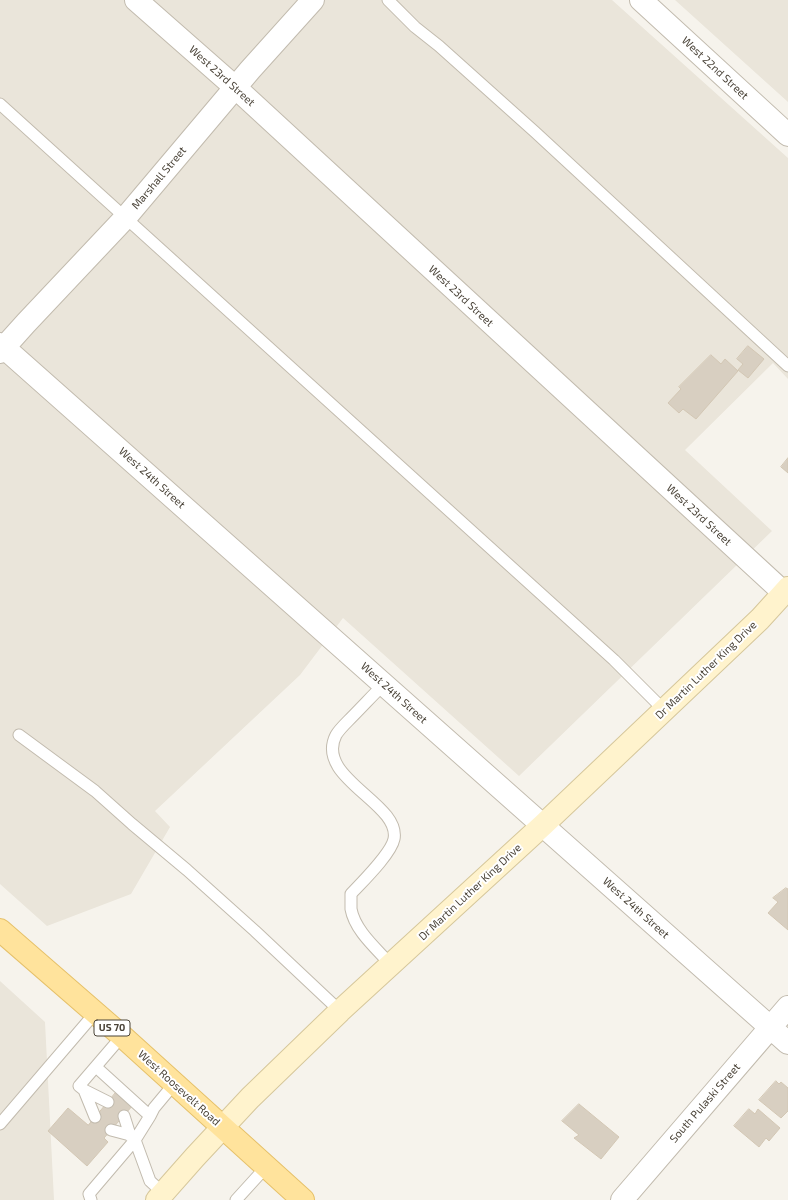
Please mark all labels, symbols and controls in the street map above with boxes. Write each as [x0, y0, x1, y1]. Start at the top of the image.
street label: West 22nd Street [679, 34, 751, 102]
street label: West 23rd Street [186, 43, 258, 109]
street label: Marshall Street [129, 144, 189, 212]
street label: West 23rd Street [426, 262, 496, 330]
street label: West 24th Street [116, 445, 188, 511]
street label: West 23rd Street [664, 481, 734, 549]
street label: Dr Martin Luther King Drive [653, 618, 759, 722]
street label: West 24th Street [358, 660, 430, 726]
street label: Dr Martin Luther King Drive [416, 841, 524, 943]
street label: West 24th Street [600, 875, 672, 941]
road number: US 70 [94, 1020, 130, 1036]
street label: West Roosevelt Road [135, 1048, 223, 1128]
street label: South Pulaski Street [667, 1061, 743, 1145]

